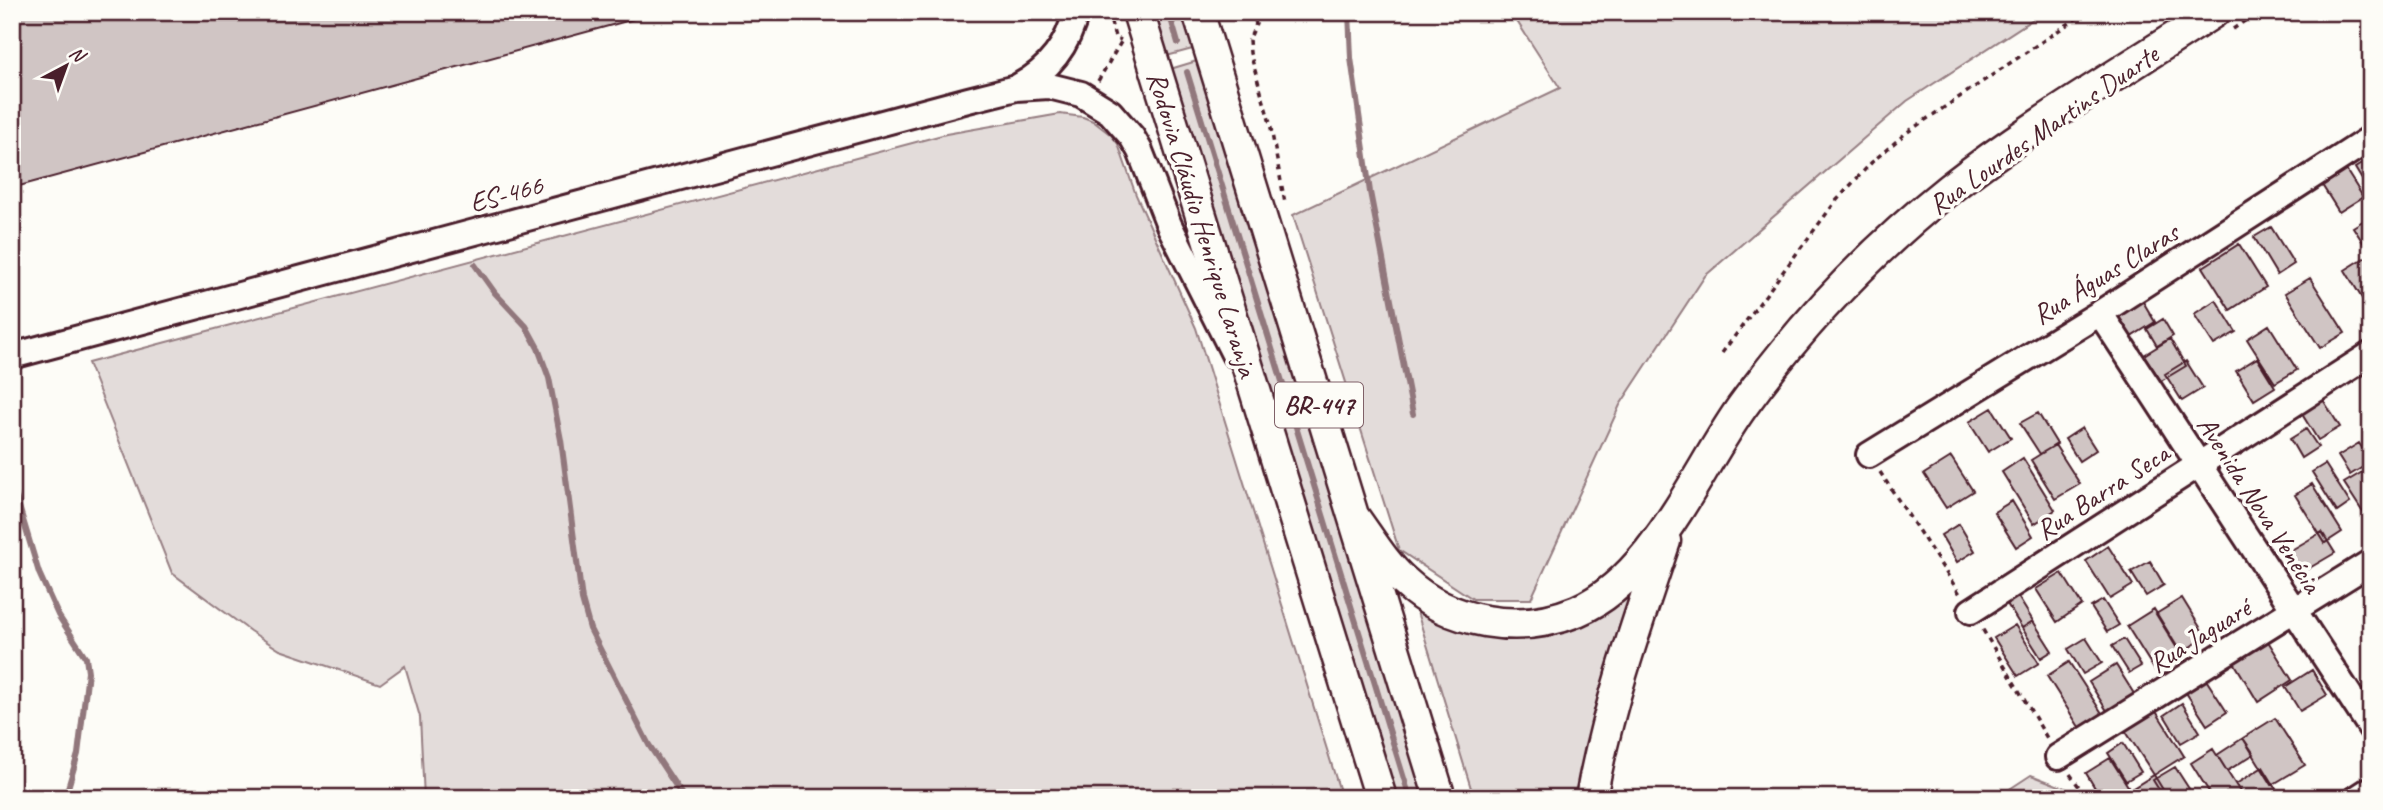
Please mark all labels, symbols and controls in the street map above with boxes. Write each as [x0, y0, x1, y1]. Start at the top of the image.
north arrow [32, 32, 102, 102]
street label: Rua Lourdes Martins Duarte [1921, 36, 2167, 222]
text: N [64, 41, 91, 69]
street label: Rodovia Cláudio Henrique Laranja [1139, 67, 1266, 383]
street label: ES-466 [466, 167, 548, 220]
street label: Rua Águas Claras [2026, 213, 2187, 332]
road number: BR-447 [1275, 382, 1363, 428]
street label: Avenida Nova Venécia [2189, 409, 2331, 601]
street label: Rua Barra Seca [2029, 434, 2177, 547]
street label: Rua Jaguaré [2142, 588, 2260, 680]

